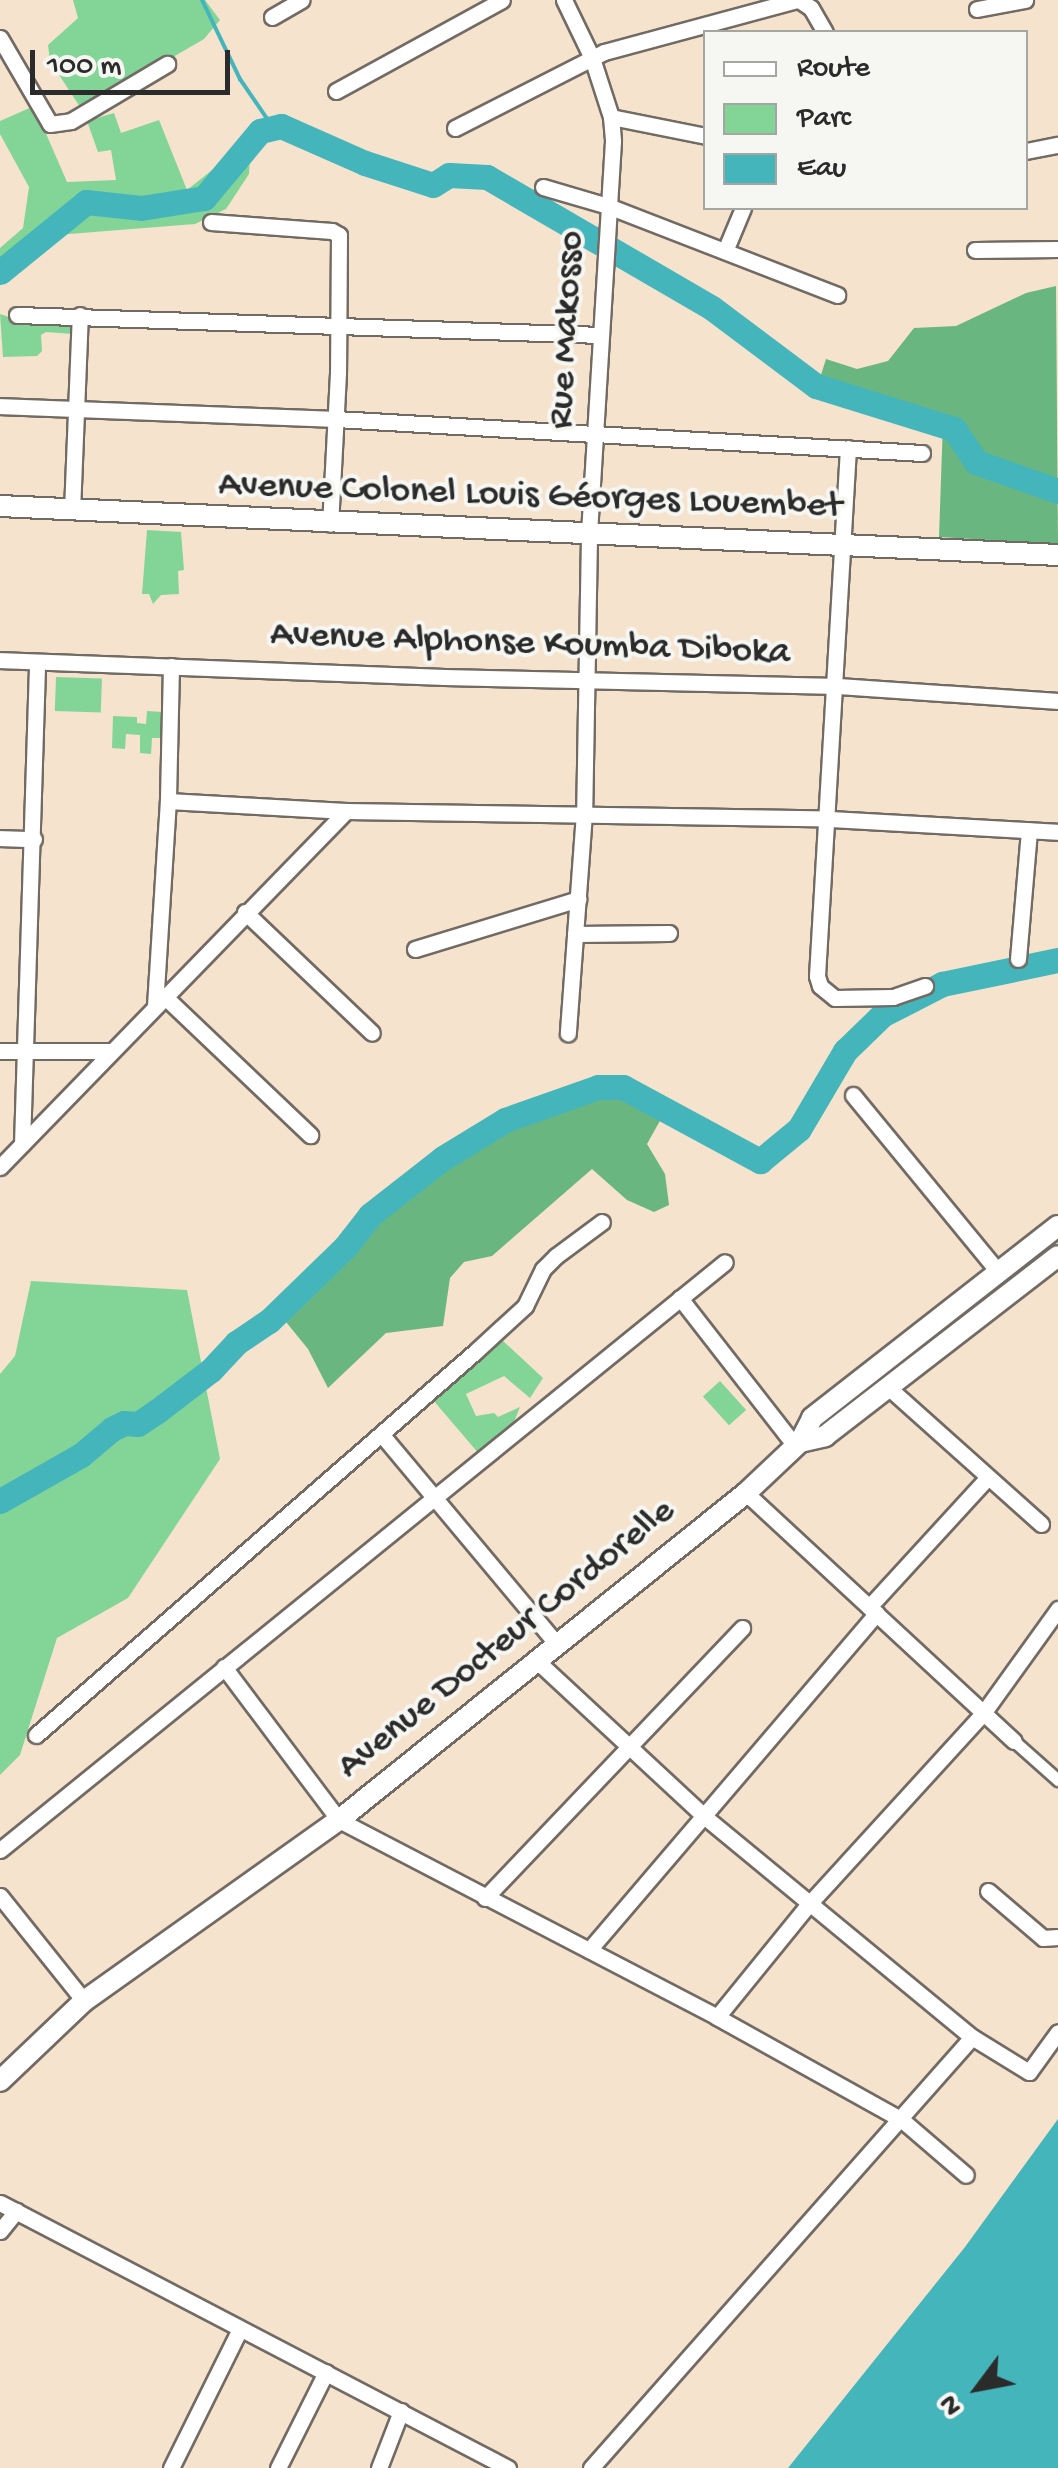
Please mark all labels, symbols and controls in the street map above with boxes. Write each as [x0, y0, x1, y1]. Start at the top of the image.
scale bar [35, 30, 235, 92]
legend [703, 30, 1028, 210]
text: 100 m [47, 50, 122, 85]
text: Route [797, 52, 870, 87]
text: Parc [797, 102, 851, 137]
text: Eau [797, 152, 846, 187]
street label: Rue Makosso [540, 230, 596, 430]
street label: Avenue Colonel Louis Géorges Louembet [218, 463, 842, 531]
street label: Avenue Alphonse Koumba Diboka [269, 613, 791, 677]
street label: Avenue Docteur Cordorelle [329, 1490, 685, 1790]
north arrow [928, 2338, 1028, 2438]
text: N [933, 2388, 971, 2421]

